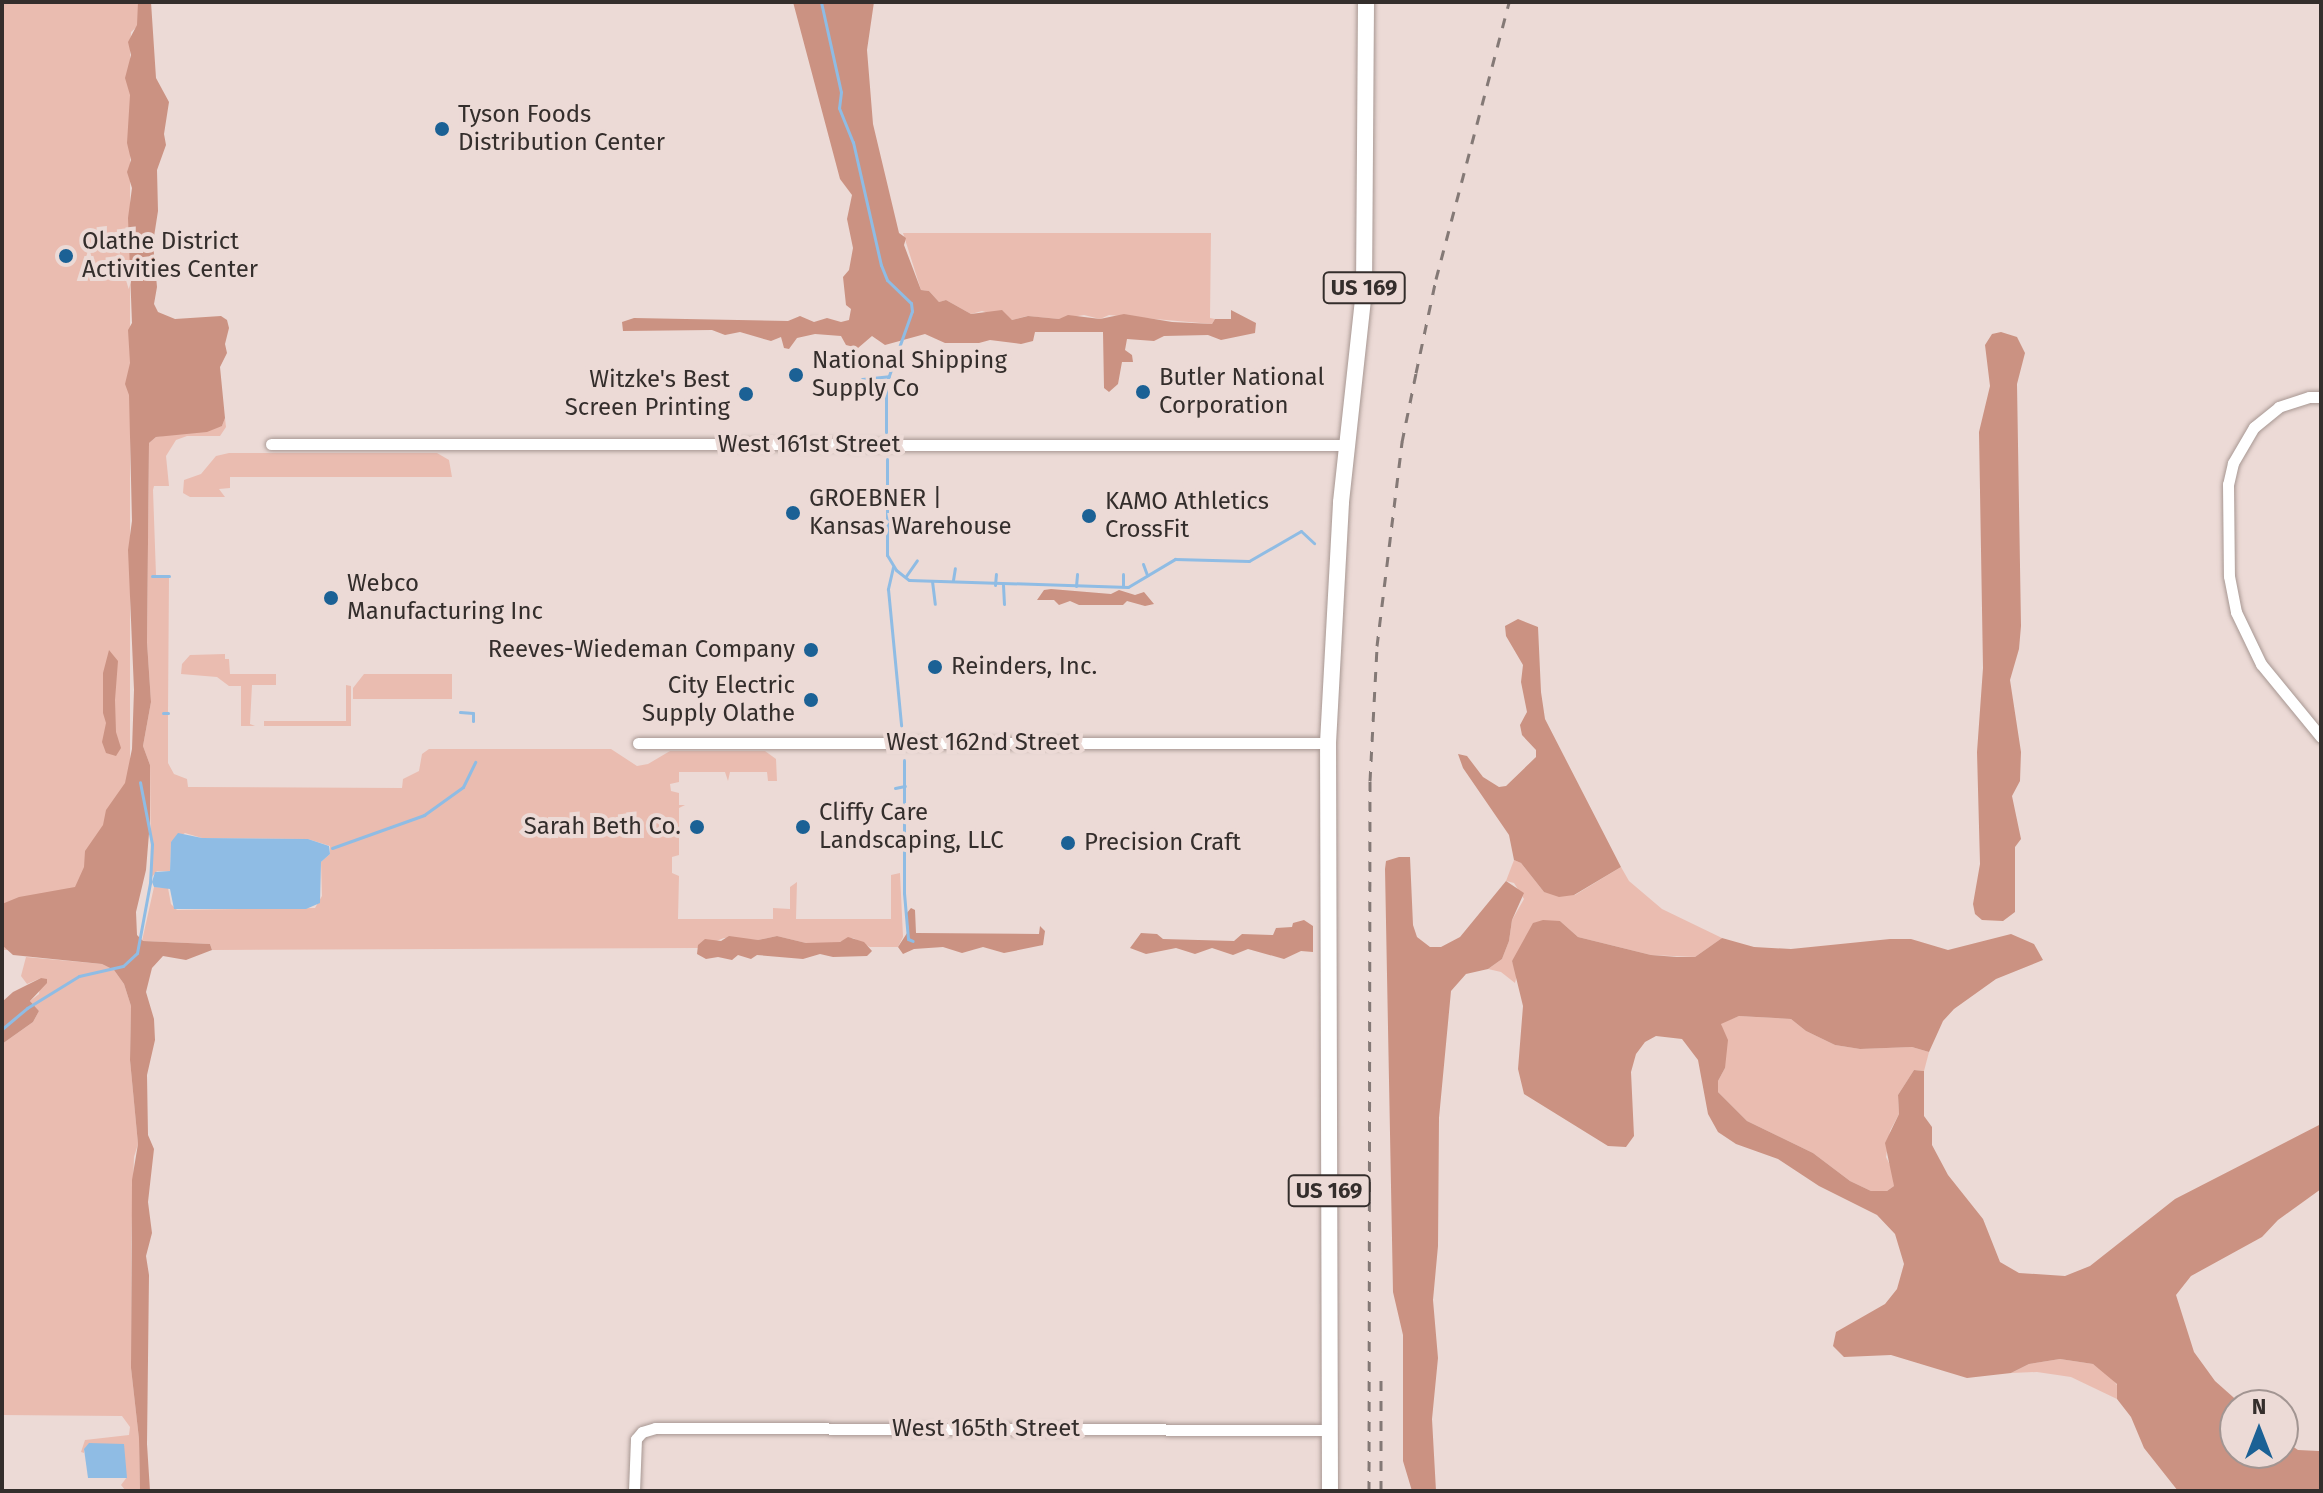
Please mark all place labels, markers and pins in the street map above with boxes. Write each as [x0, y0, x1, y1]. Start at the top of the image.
place label: Tyson Foods Distribution Center [458, 101, 665, 157]
marker: Tyson Foods Distribution Center [433, 120, 451, 138]
place label: Olathe District Activities Center [82, 228, 258, 284]
marker: Olathe District Activities Center [57, 247, 75, 265]
place label: National Shipping Supply Co [812, 347, 1007, 403]
place label: Butler National Corporation [1159, 364, 1324, 420]
place label: Witzke's Best Screen Printing [565, 366, 730, 422]
marker: National Shipping Supply Co [787, 366, 805, 384]
marker: Butler National Corporation [1134, 383, 1152, 401]
marker: Witzke's Best Screen Printing [737, 385, 755, 403]
place label: GROEBNER | Kansas Warehouse [809, 485, 1012, 541]
place label: KAMO Athletics CrossFit [1105, 488, 1269, 544]
marker: GROEBNER | Kansas Warehouse [784, 504, 802, 522]
marker: KAMO Athletics CrossFit [1080, 507, 1098, 525]
place label: Webco Manufacturing Inc [347, 570, 543, 626]
marker: Webco Manufacturing Inc [322, 589, 340, 607]
place label: Reeves-Wiedeman Company [488, 636, 795, 664]
marker: Reeves-Wiedeman Company [802, 641, 820, 659]
place label: Reinders, Inc. [951, 653, 1097, 681]
marker: Reinders, Inc. [926, 658, 944, 676]
place label: City Electric Supply Olathe [642, 672, 795, 728]
marker: City Electric Supply Olathe [802, 691, 820, 709]
place label: Cliffy Care Landscaping, LLC [819, 799, 1004, 855]
place label: Sarah Beth Co. [524, 813, 681, 841]
marker: Sarah Beth Co. [688, 818, 706, 836]
marker: Cliffy Care Landscaping, LLC [794, 818, 812, 836]
place label: Precision Craft [1084, 829, 1241, 857]
marker: Precision Craft [1059, 834, 1077, 852]

